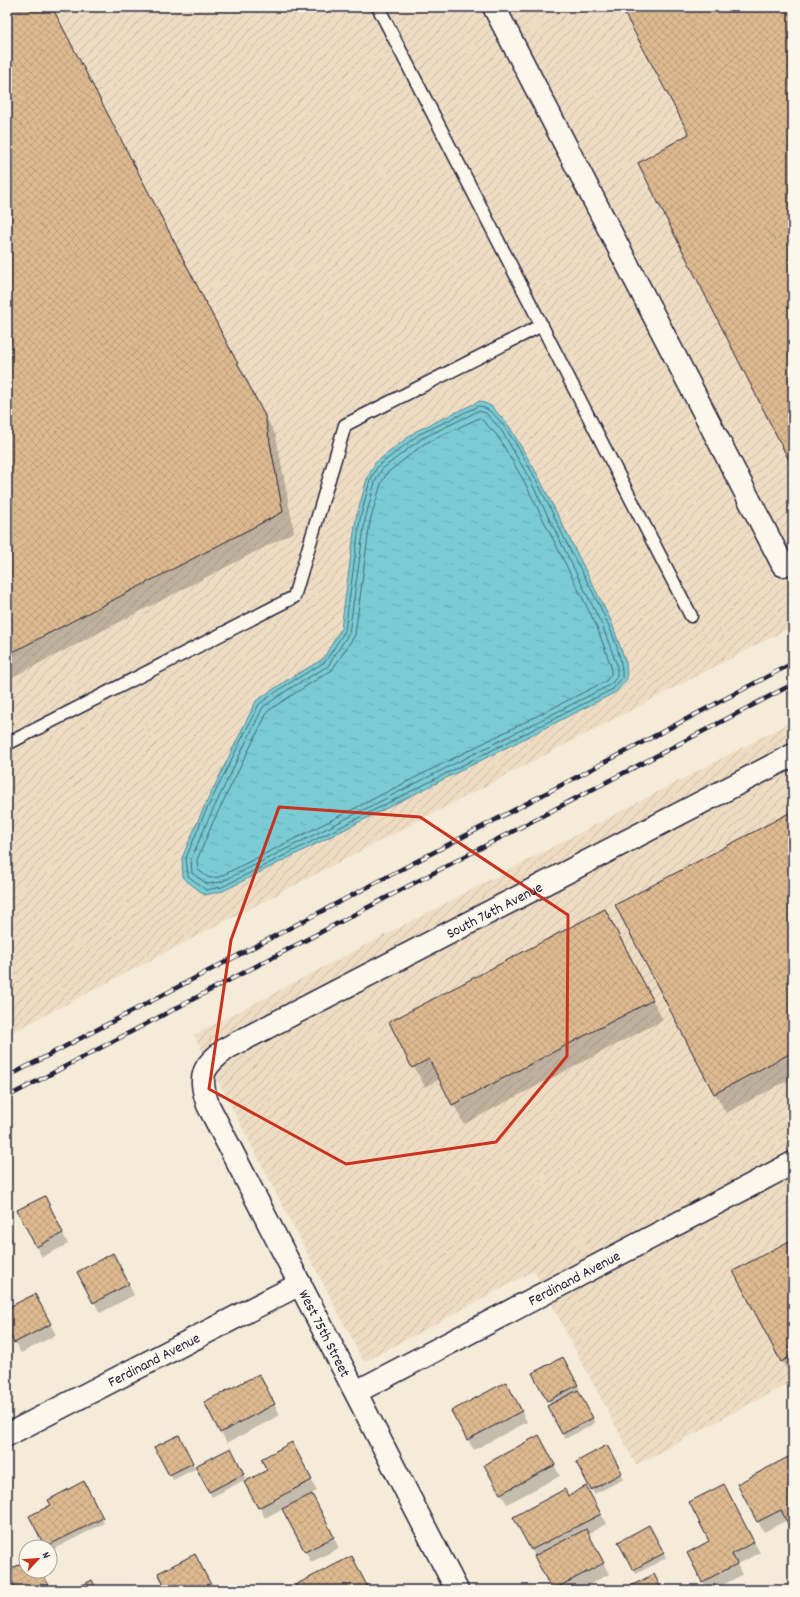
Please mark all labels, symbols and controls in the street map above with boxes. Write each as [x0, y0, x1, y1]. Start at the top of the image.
street label: South 76th Avenue [443, 877, 547, 946]
street label: Ferdinand Avenue [525, 1246, 625, 1313]
street label: West 75th Street [292, 1286, 355, 1382]
street label: Ferdinand Avenue [105, 1328, 205, 1394]
north arrow [18, 1539, 58, 1579]
text: N [37, 1550, 54, 1562]

